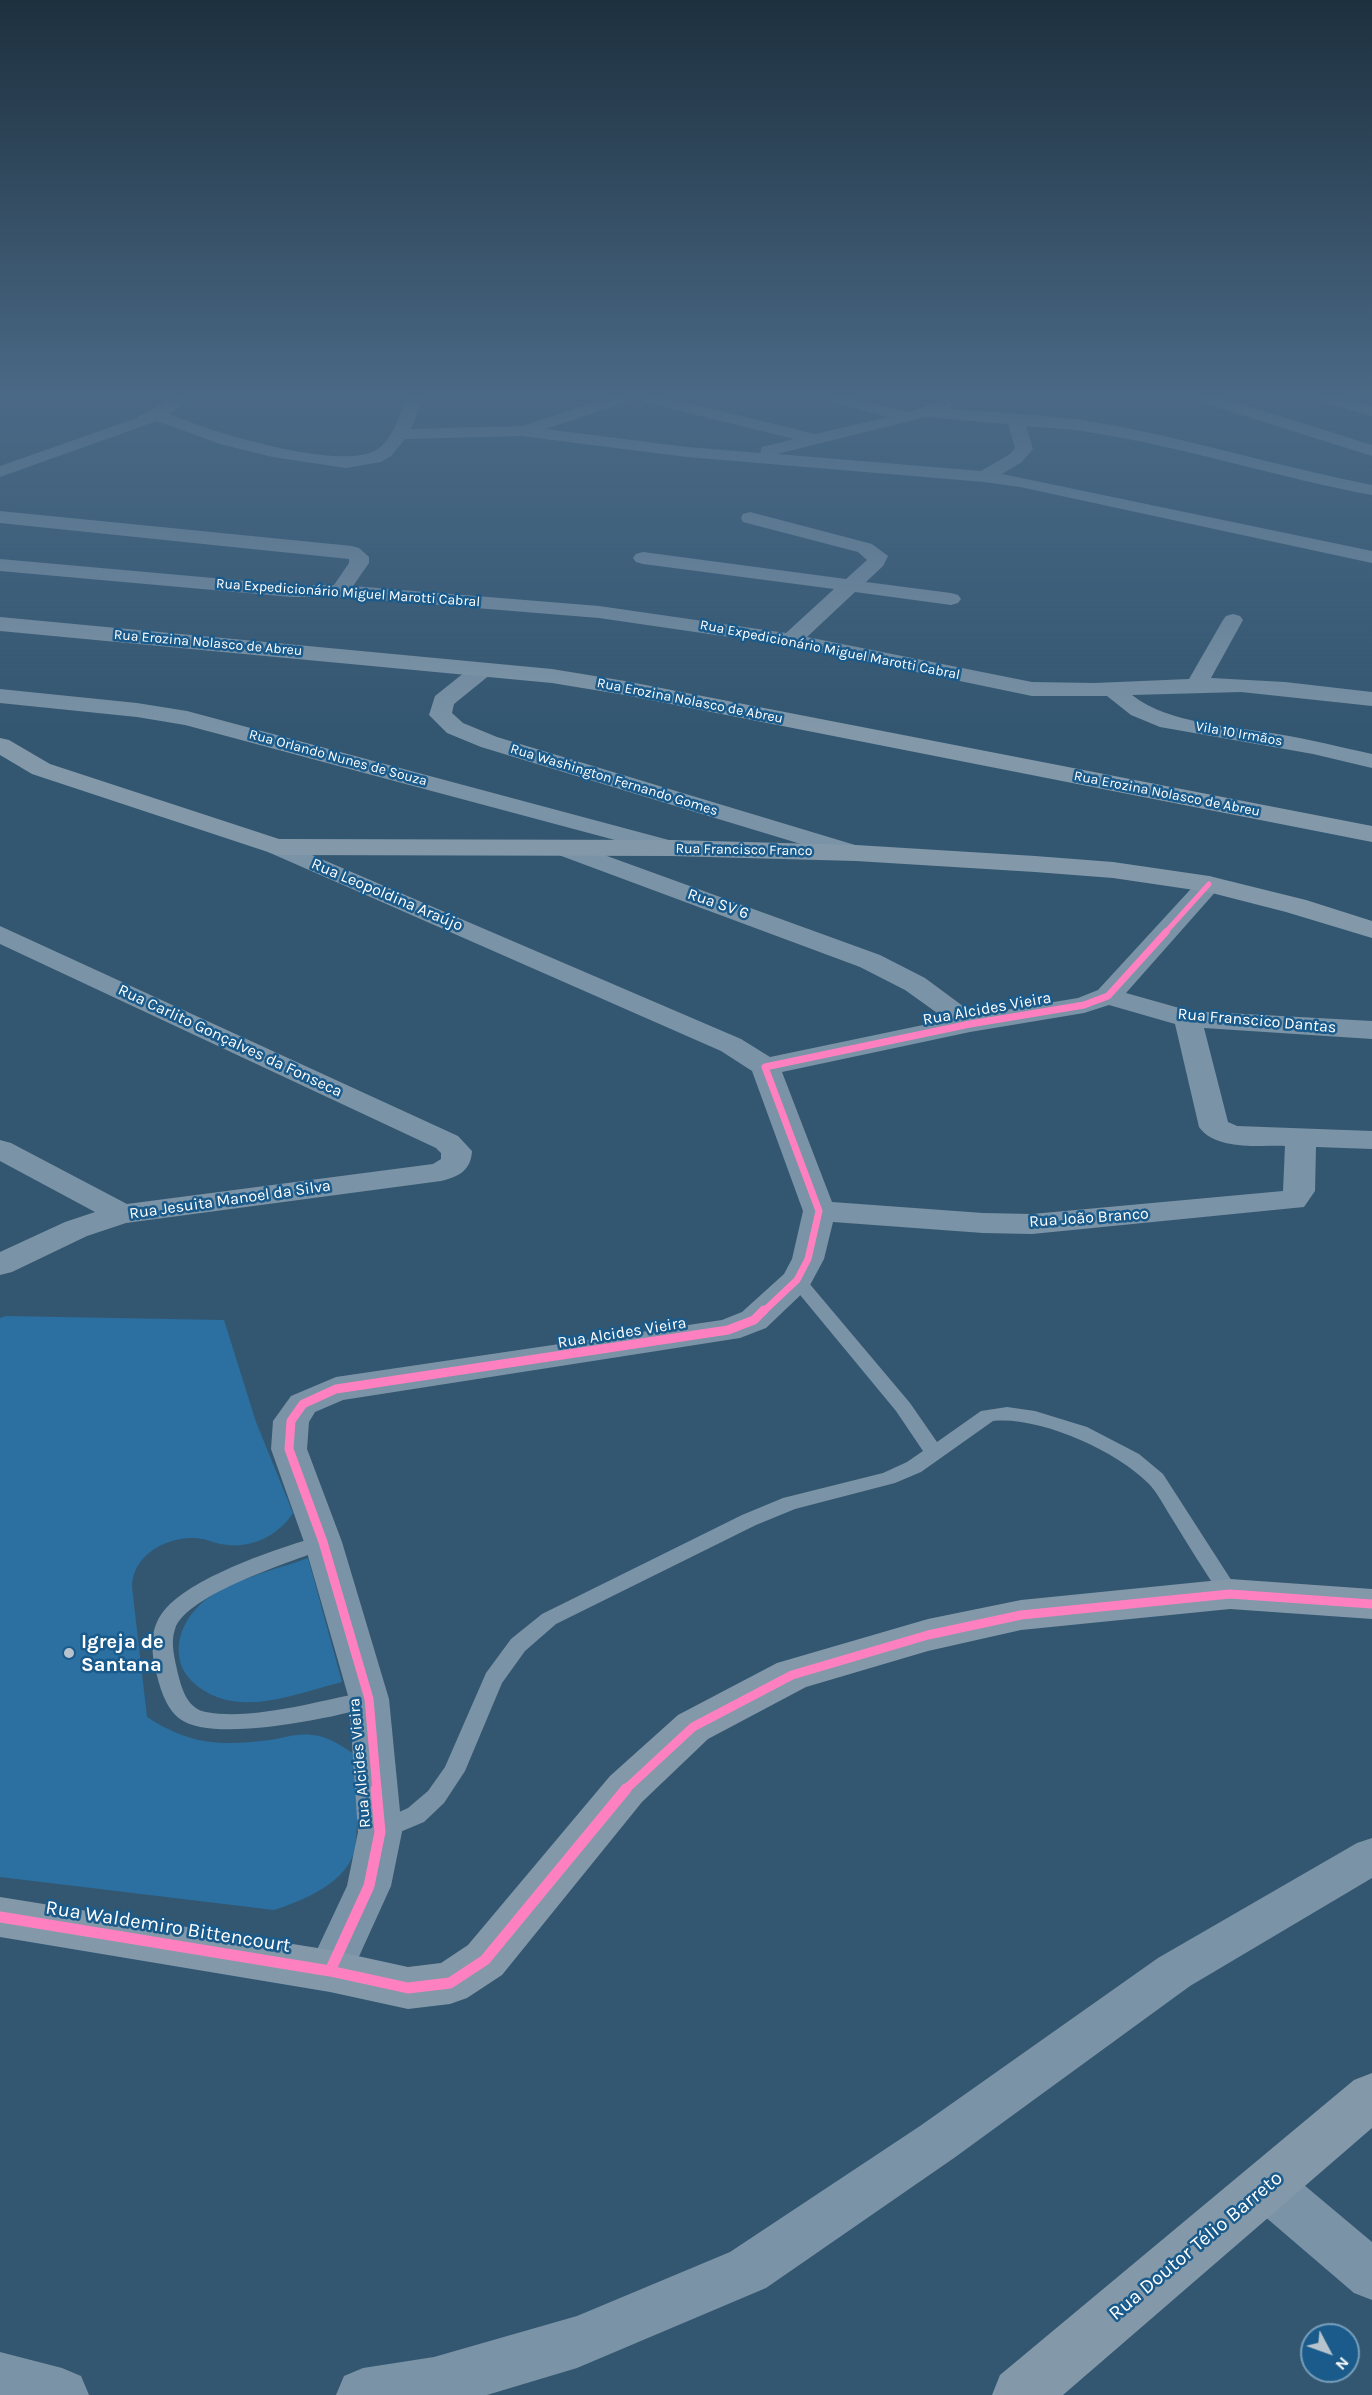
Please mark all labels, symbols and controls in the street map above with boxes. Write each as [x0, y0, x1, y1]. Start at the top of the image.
street label: Rua Expedicionário Miguel Marotti Cabral [215, 575, 481, 611]
street label: Rua Expedicionário Miguel Marotti Cabral [698, 616, 962, 684]
street label: Rua Erozina Nolasco de Abreu [113, 626, 303, 660]
street label: Rua Erozina Nolasco de Abreu [596, 675, 784, 727]
street label: Vila 10 Irmãos [1194, 718, 1284, 750]
street label: Rua Orlando Nunes de Souza [247, 726, 429, 790]
street label: Rua Washington Fernando Gomes [508, 740, 720, 820]
street label: Rua Erozina Nolasco de Abreu [1073, 768, 1261, 820]
street label: Rua Francisco Franco [675, 840, 813, 860]
street label: Rua Leopoldina Araújo [308, 854, 466, 936]
street label: Rua SV 6 [685, 885, 751, 923]
street label: Rua Carlito Gonçalves da Fonseca [115, 981, 345, 1101]
street label: Rua Alcides Vieira [921, 988, 1053, 1030]
street label: Rua Franscico Dantas [1177, 1004, 1337, 1038]
street label: Rua Jesuita Manoel da Silva [128, 1176, 332, 1224]
street label: Rua João Branco [1029, 1204, 1149, 1232]
street label: Rua Alcides Vieira [556, 1313, 688, 1353]
place label: Igreja de Santana [81, 1630, 164, 1677]
marker: Igreja de Santana [62, 1646, 76, 1660]
street label: Rua Alcides Vieira [345, 1697, 375, 1829]
street label: Rua Waldemiro Bittencourt [44, 1896, 292, 1958]
street label: Rua Doutor Télio Barreto [1104, 2166, 1288, 2326]
north arrow [1300, 2323, 1360, 2383]
text: N [1332, 2353, 1353, 2374]

